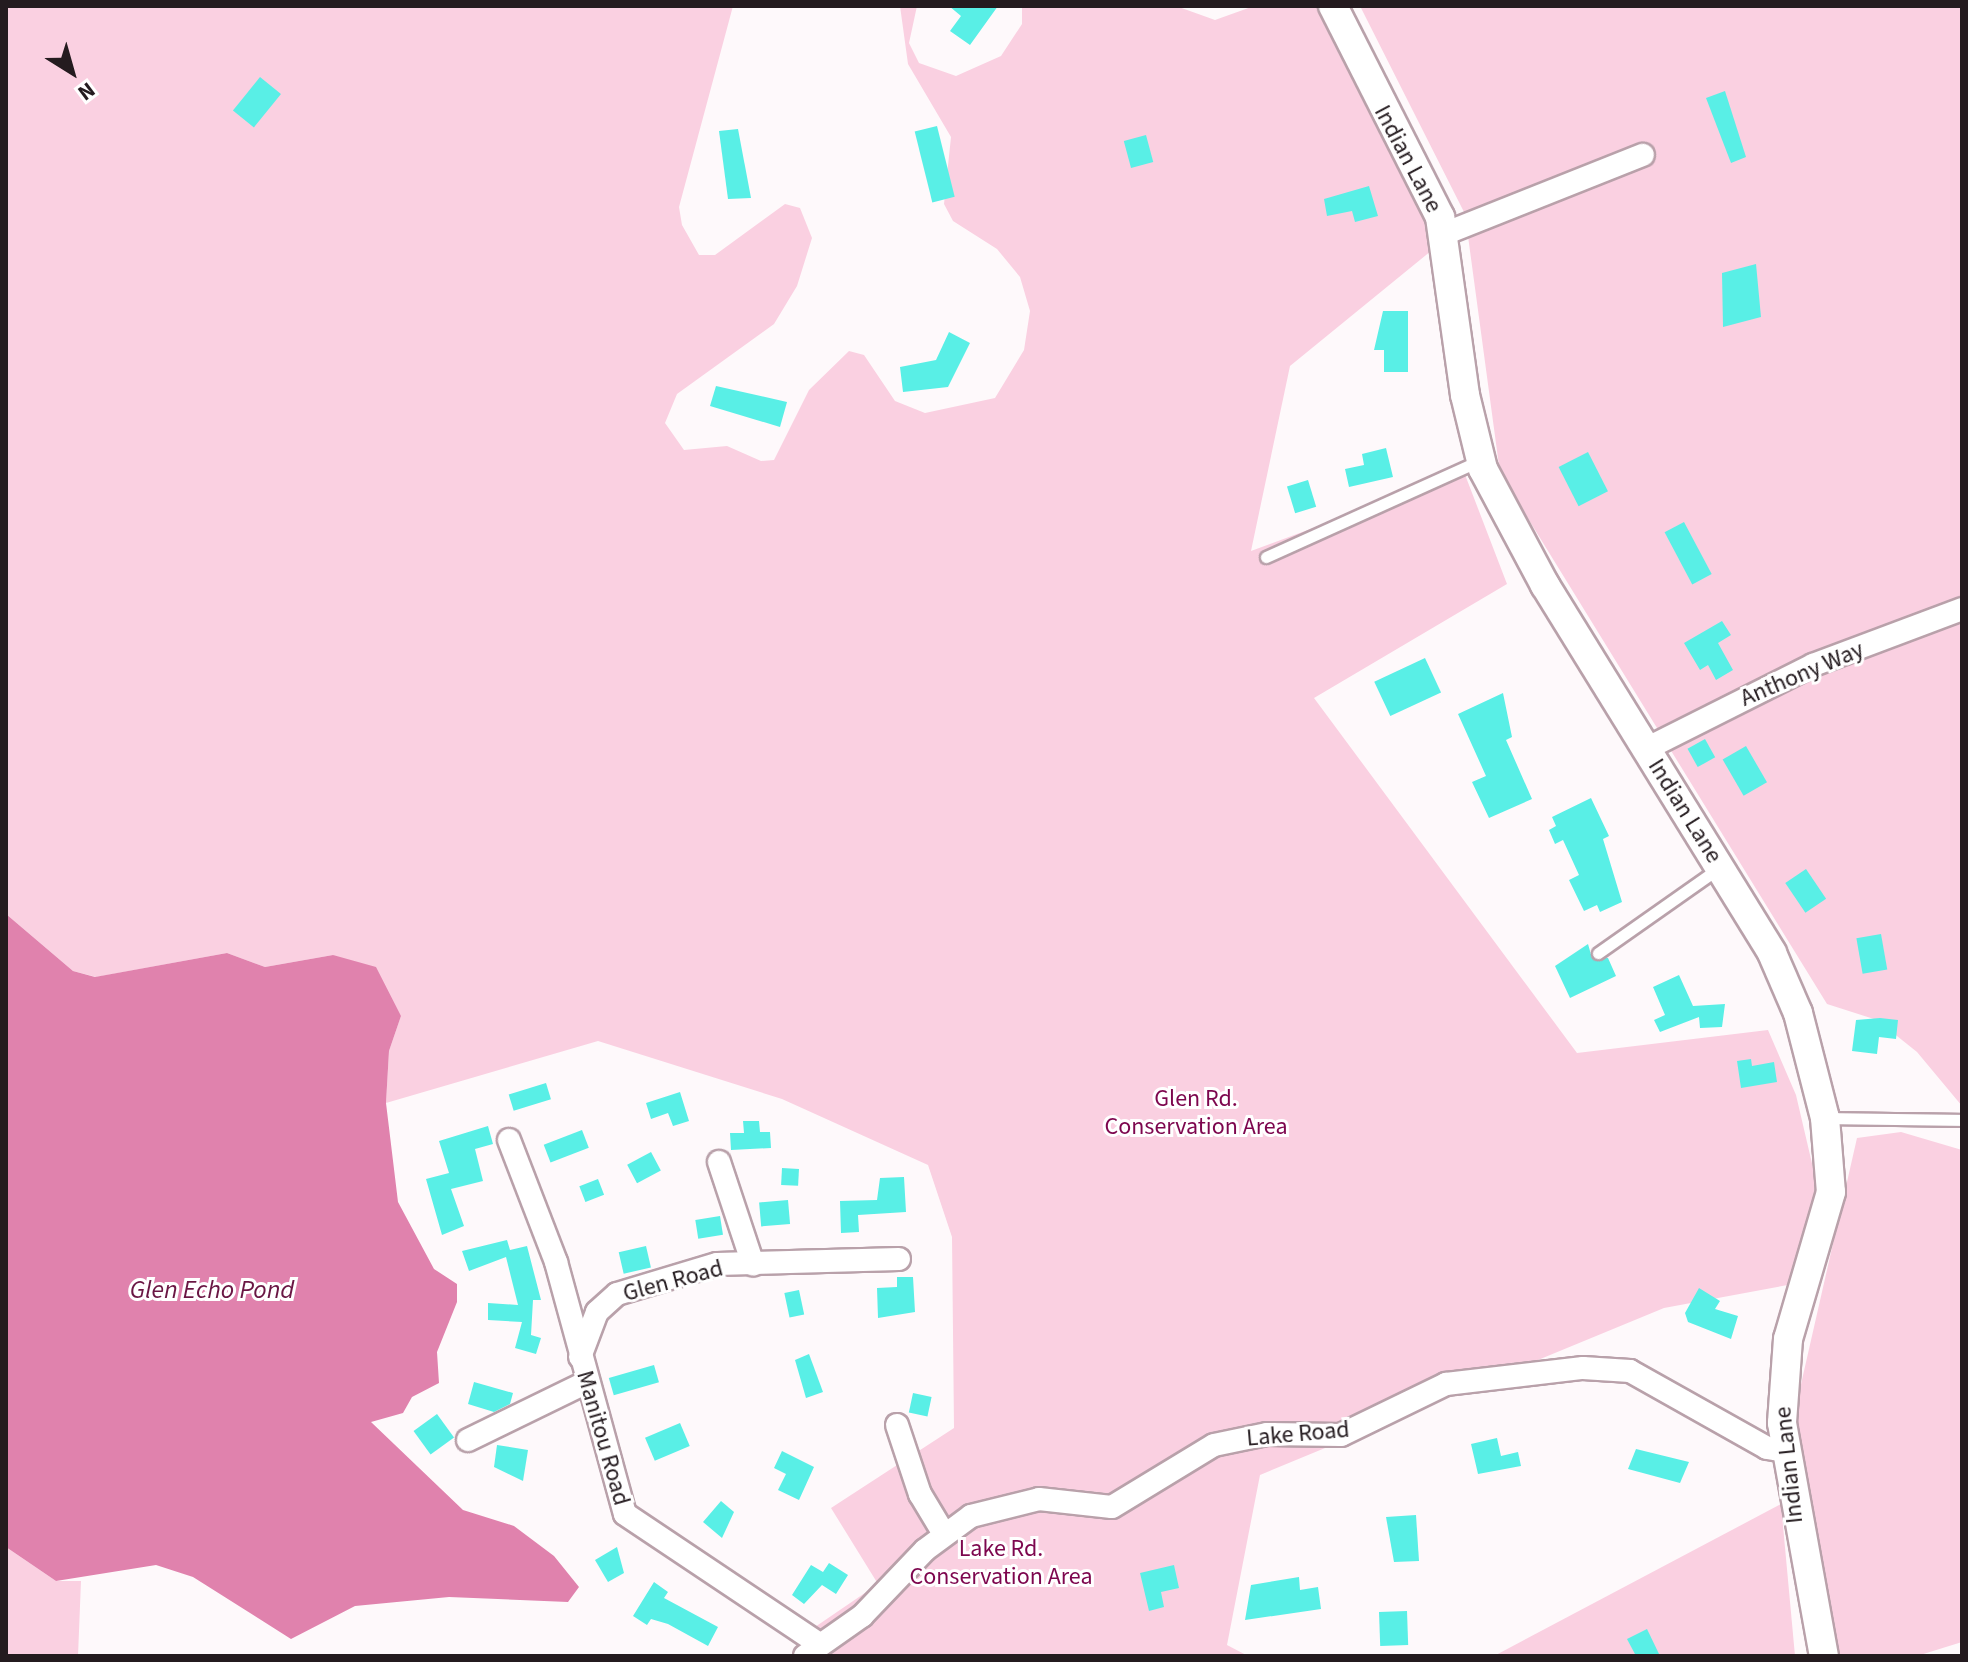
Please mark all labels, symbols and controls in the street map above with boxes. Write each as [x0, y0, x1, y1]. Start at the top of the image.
north arrow [32, 32, 112, 112]
text: N [71, 74, 102, 108]
street label: Indian Lane [1368, 100, 1448, 218]
street label: Anthony Way [1736, 635, 1868, 713]
street label: Indian Lane [1642, 754, 1728, 868]
park label: Glen Rd. Conservation Area [1105, 1085, 1287, 1141]
street label: Glen Road [620, 1254, 726, 1308]
water label: Glen Echo Pond [130, 1274, 294, 1306]
street label: Manitou Road [570, 1367, 636, 1509]
street label: Indian Lane [1769, 1405, 1809, 1525]
street label: Lake Road [1245, 1415, 1351, 1453]
park label: Lake Rd. Conservation Area [910, 1535, 1092, 1591]

